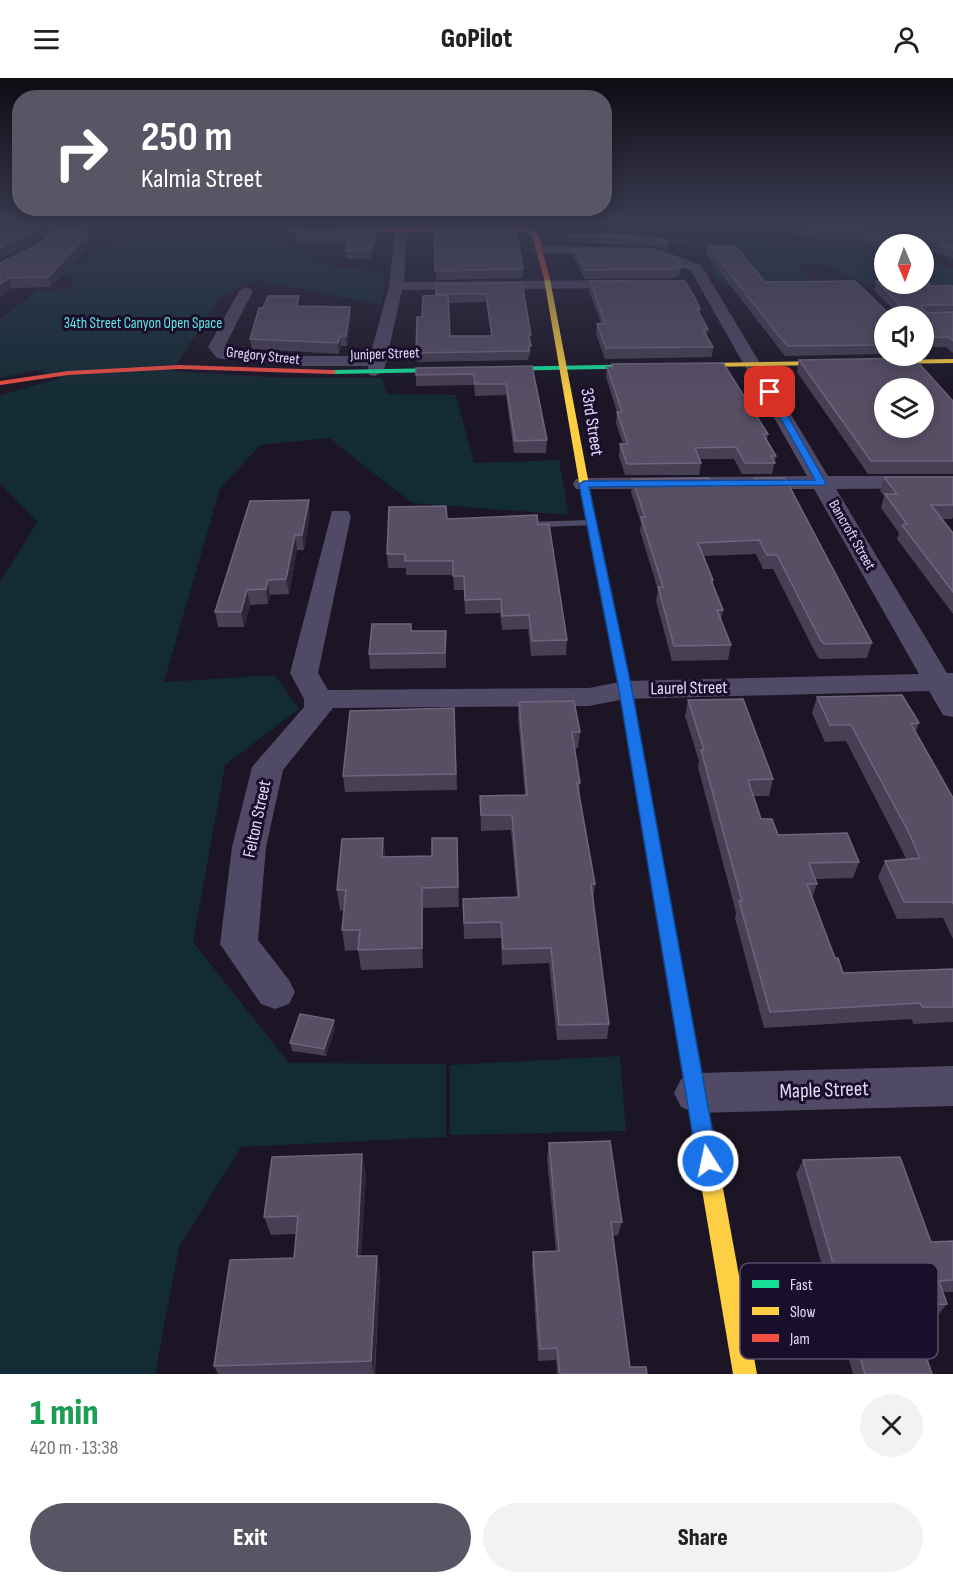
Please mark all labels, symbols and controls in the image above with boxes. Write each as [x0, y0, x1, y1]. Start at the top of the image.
icon: menu [30, 23, 63, 56]
text: GoPilot [441, 23, 512, 55]
icon: person [890, 23, 923, 56]
text: 250 m [141, 112, 232, 163]
icon: right [42, 114, 120, 192]
text: Kalmia Street [141, 163, 263, 195]
north arrow [874, 234, 934, 294]
map controls [874, 234, 934, 438]
button: sound [874, 306, 934, 366]
park label: 34th Street Canyon Open Space [64, 314, 222, 333]
street label: Gregory Street [225, 343, 301, 369]
street label: Juniper Street [349, 343, 420, 365]
pin [744, 366, 795, 417]
icon: arrive [753, 375, 786, 408]
button: layers [874, 378, 934, 438]
street label: 33rd Street [576, 387, 608, 458]
street label: Bancroft Street [824, 496, 880, 574]
street label: Laurel Street [650, 677, 728, 699]
street label: Felton Street [239, 778, 276, 860]
street label: Maple Street [779, 1076, 869, 1104]
position arrow [676, 1129, 740, 1193]
legend [740, 1263, 938, 1359]
text: Fast [790, 1276, 813, 1295]
text: Slow [790, 1303, 815, 1322]
text: Jam [789, 1330, 810, 1349]
text: 1 min [30, 1392, 98, 1435]
button: close [860, 1394, 923, 1457]
text: 420 m · 13:38 [30, 1436, 118, 1460]
button: Exit [30, 1503, 471, 1572]
button: Share [483, 1503, 923, 1572]

